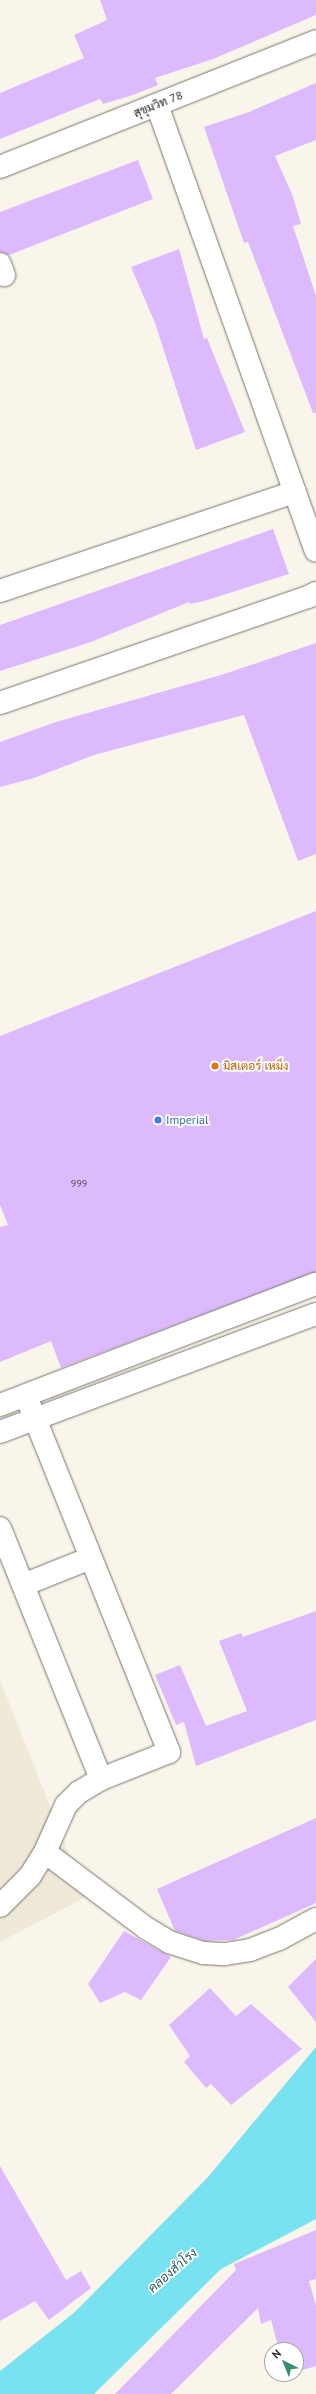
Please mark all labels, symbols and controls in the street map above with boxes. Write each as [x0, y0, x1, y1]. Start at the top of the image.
street label: สุขุมวิท 78 [131, 88, 185, 120]
place label: มิสเตอร์ เหม็ง [223, 1059, 289, 1073]
marker: มิสเตอร์ เหม็ง [210, 1061, 220, 1071]
place label: Imperial [166, 1113, 209, 1127]
marker: Imperial [153, 1115, 163, 1125]
house number: 999 [71, 1178, 87, 1190]
water label: คลองสำโรง [145, 2245, 201, 2297]
north arrow [264, 2342, 304, 2382]
text: N [269, 2346, 284, 2362]

